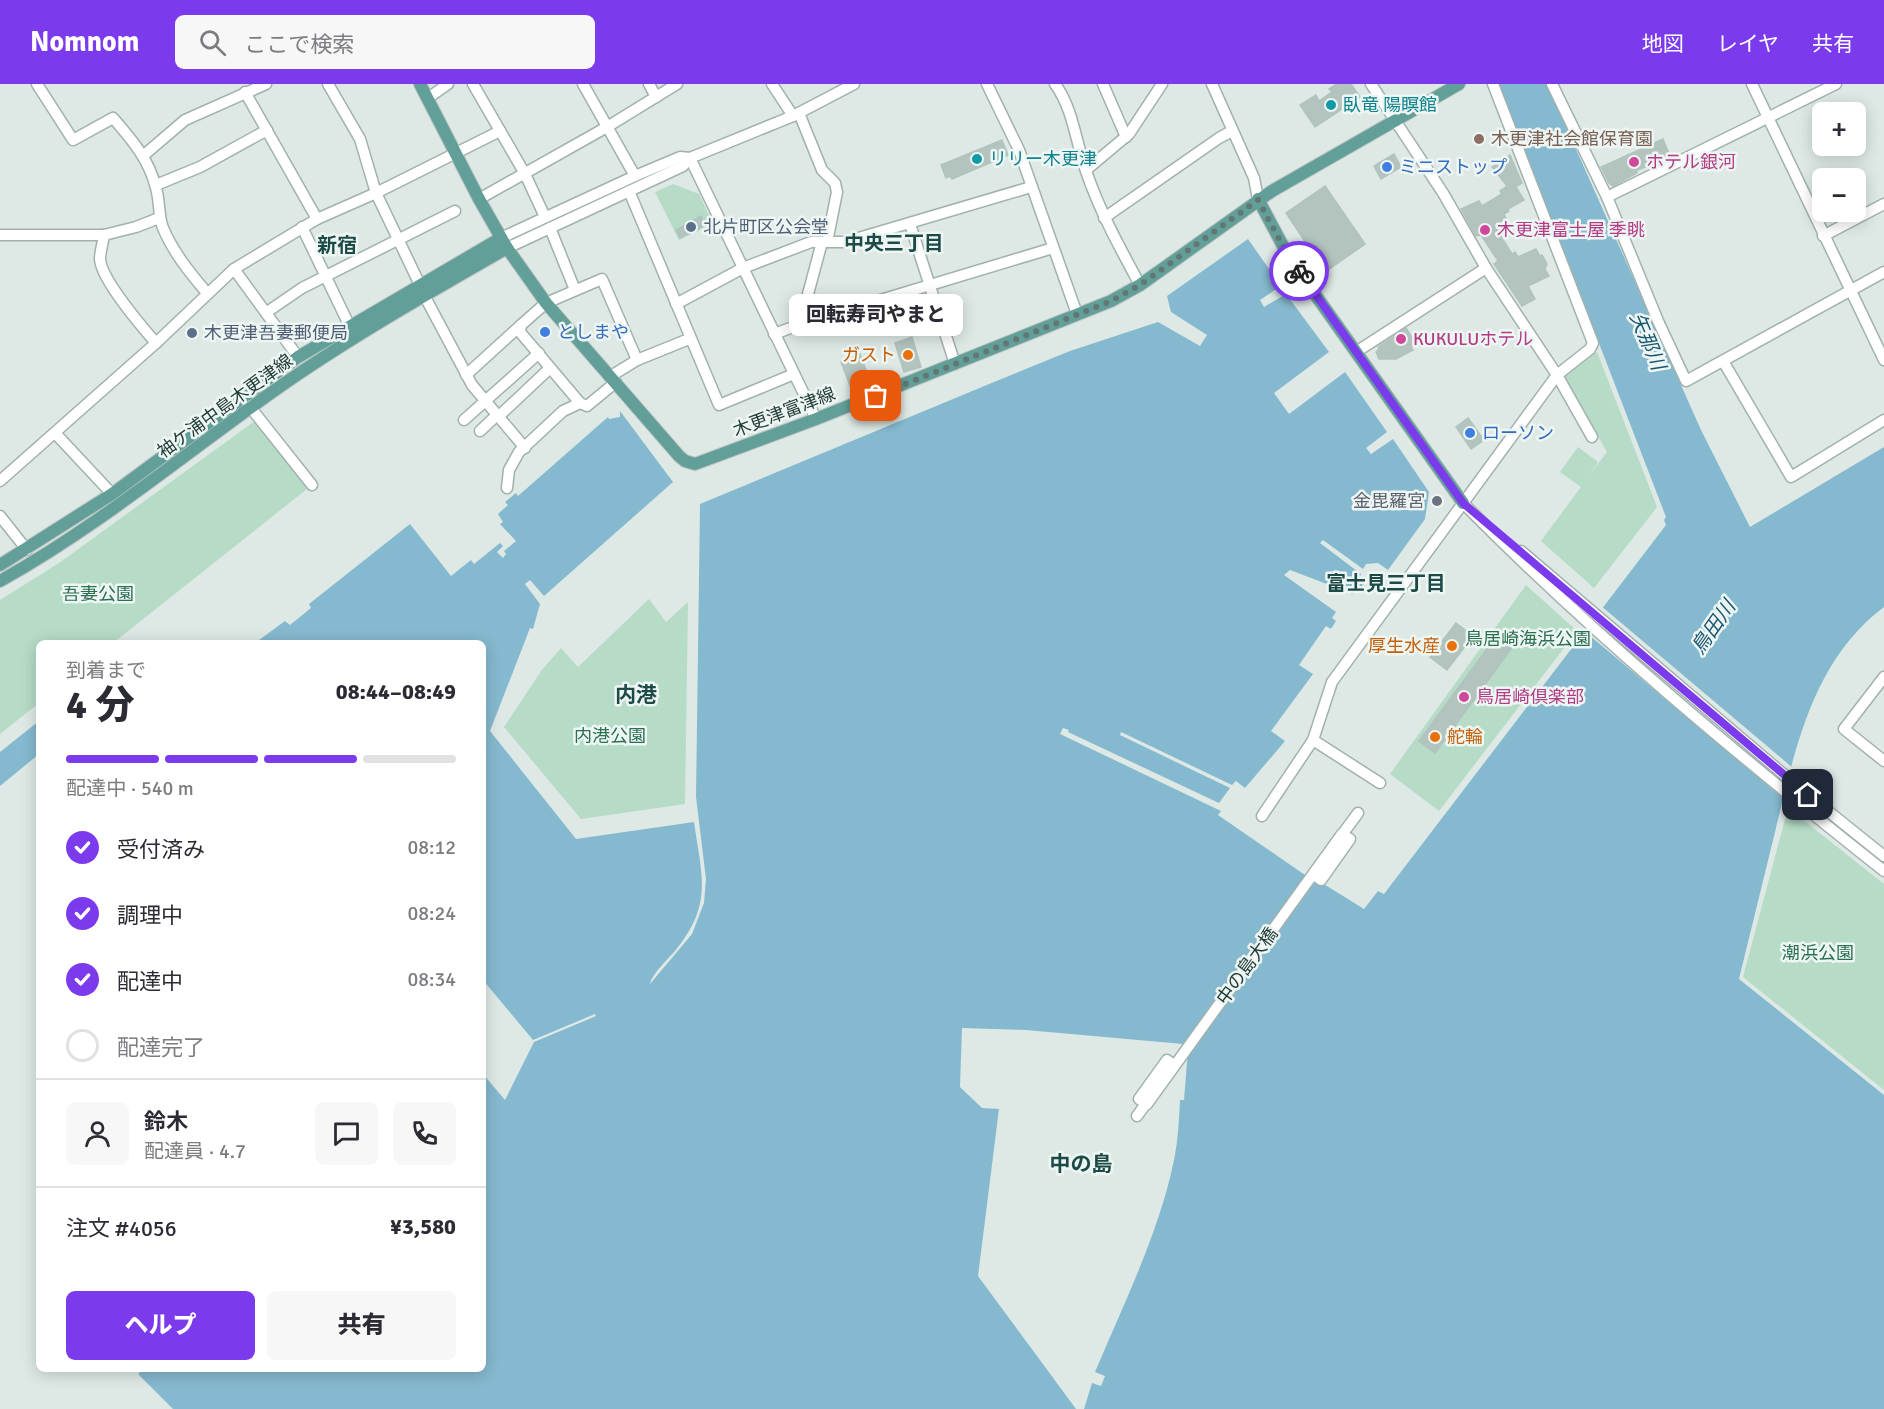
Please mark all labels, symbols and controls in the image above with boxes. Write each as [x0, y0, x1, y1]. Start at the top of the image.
search box [175, 15, 595, 69]
text: Nomnom [30, 25, 139, 59]
icon: search [196, 26, 229, 59]
text: ここで検索 [244, 31, 354, 58]
text: 地図 [1642, 31, 1684, 57]
text: レイヤ [1717, 31, 1779, 57]
text: 共有 [1812, 31, 1854, 57]
place label: 臥竜 陽瞑館 [1343, 94, 1437, 116]
marker: 臥竜 陽瞑館 [1324, 98, 1338, 112]
map controls [1812, 102, 1866, 222]
button: + [1812, 102, 1866, 156]
place label: 木更津社会館保育園 [1491, 128, 1653, 150]
marker: 木更津社会館保育園 [1472, 132, 1486, 146]
place label: リリー木更津 [989, 148, 1097, 170]
place label: ホテル銀河 [1646, 151, 1736, 173]
marker: リリー木更津 [970, 152, 984, 166]
marker: ホテル銀河 [1627, 155, 1641, 169]
place label: ミニストップ [1399, 156, 1507, 178]
marker: ミニストップ [1380, 160, 1394, 174]
button: − [1812, 168, 1866, 222]
place label: 北片町区公会堂 [703, 216, 829, 238]
place label: 木更津富士屋 季眺 [1497, 219, 1645, 241]
marker: 北片町区公会堂 [684, 220, 698, 234]
marker: 木更津富士屋 季眺 [1478, 223, 1492, 237]
district label: 中央三丁目 [844, 231, 944, 256]
district label: 新宿 [317, 233, 357, 258]
courier [1269, 241, 1329, 301]
icon: bike [1283, 255, 1316, 288]
callout: 回転寿司やまと [789, 294, 963, 336]
text: 回転寿司やまと [806, 302, 946, 327]
water label: 矢那川 [1624, 309, 1672, 376]
place label: としまや [557, 321, 629, 343]
place label: 木更津吾妻郵便局 [204, 322, 348, 344]
marker: としまや [538, 325, 552, 339]
marker: 木更津吾妻郵便局 [185, 326, 199, 340]
place label: KUKULUホテル [1413, 328, 1533, 350]
marker: KUKULUホテル [1394, 332, 1408, 346]
place label: ガスト [842, 344, 896, 366]
marker: ガスト [901, 348, 915, 362]
street label: 袖ケ浦中島木更津線 [153, 349, 297, 463]
pin [850, 370, 901, 421]
icon: bag [859, 379, 892, 412]
street label: 木更津富津線 [730, 382, 838, 442]
place label: ローソン [1482, 422, 1554, 444]
marker: ローソン [1463, 426, 1477, 440]
place label: 金毘羅宮 [1353, 490, 1425, 512]
marker: 金毘羅宮 [1430, 494, 1444, 508]
district label: 富士見三丁目 [1326, 571, 1446, 596]
park label: 吾妻公園 [62, 583, 134, 605]
water label: 鳥田川 [1686, 594, 1742, 659]
park label: 鳥居崎海浜公園 [1465, 628, 1591, 650]
place label: 厚生水産 [1368, 635, 1440, 657]
marker: 厚生水産 [1445, 639, 1459, 653]
text: 到着まで [66, 658, 146, 683]
text: 08:44–08:49 [336, 678, 456, 705]
text: 4 分 [66, 681, 135, 729]
district label: 内港 [615, 682, 657, 708]
place label: 鳥居崎倶楽部 [1476, 686, 1584, 708]
marker: 鳥居崎倶楽部 [1457, 690, 1471, 704]
park label: 内港公園 [574, 725, 646, 747]
place label: 舵輪 [1447, 726, 1483, 748]
marker: 舵輪 [1428, 730, 1442, 744]
pin [1782, 769, 1833, 820]
text: 配達中 · 540 m [66, 776, 194, 801]
icon: home [1791, 778, 1824, 811]
icon: check [66, 831, 99, 864]
text: 08:12 [407, 835, 456, 860]
text: 受付済み [117, 836, 205, 863]
icon: check [66, 897, 99, 930]
text: 08:24 [407, 901, 456, 926]
text: 調理中 [117, 902, 183, 929]
street label: 中の島大橋 [1212, 923, 1282, 1009]
park label: 潮浜公園 [1782, 942, 1854, 964]
icon: check [66, 963, 99, 996]
text: 08:34 [407, 967, 456, 992]
text: 配達中 [117, 968, 183, 995]
text: 配達完了 [117, 1034, 205, 1061]
button: person [66, 1102, 129, 1165]
button: chat [315, 1102, 378, 1165]
button: phone [393, 1102, 456, 1165]
text: 鈴木 [144, 1108, 188, 1135]
text: 配達員 · 4.7 [144, 1139, 246, 1164]
district label: 中の島 [1050, 1151, 1113, 1177]
text: ¥3,580 [390, 1213, 456, 1240]
text: 注文 #4056 [66, 1215, 177, 1242]
button: ヘルプ [66, 1291, 255, 1360]
button: 共有 [267, 1291, 456, 1360]

